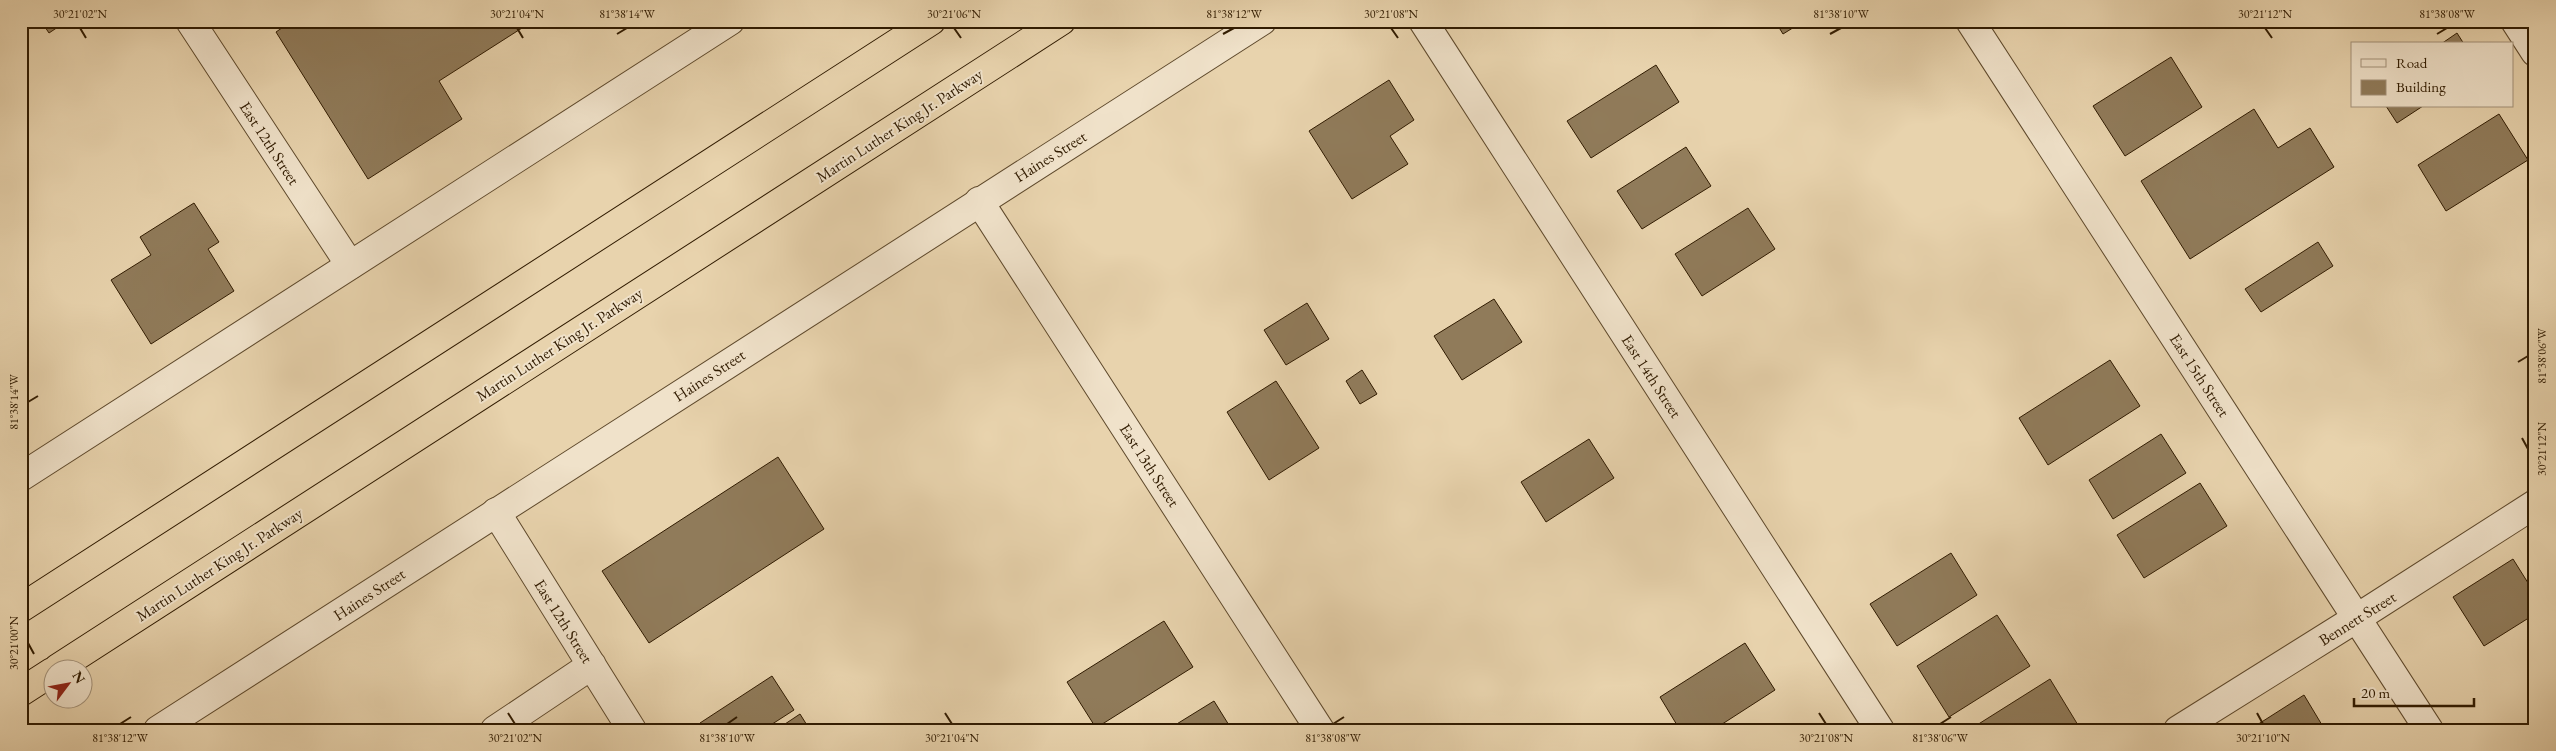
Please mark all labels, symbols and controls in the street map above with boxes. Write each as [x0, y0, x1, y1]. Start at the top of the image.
text: 30°21'02"N [53, 6, 107, 22]
text: 30°21'04"N [490, 6, 544, 22]
text: 81°38'14"W [599, 6, 656, 22]
text: 30°21'06"N [927, 6, 981, 22]
text: 81°38'12"W [1206, 6, 1263, 22]
text: 30°21'08"N [1364, 6, 1418, 22]
text: 81°38'10"W [1813, 6, 1870, 22]
text: 30°21'12"N [2238, 6, 2292, 22]
text: 81°38'08"W [2419, 6, 2476, 22]
legend [2351, 42, 2514, 108]
text: Road [2396, 53, 2428, 72]
street label: Martin Luther King Jr. Parkway [812, 63, 987, 187]
text: Building [2396, 77, 2446, 96]
street label: East 12th Street [235, 98, 304, 189]
street label: Haines Street [1010, 126, 1090, 187]
street label: Martin Luther King Jr. Parkway [472, 282, 647, 406]
text: 81°38'06"W [2534, 327, 2550, 384]
street label: East 15th Street [2165, 330, 2234, 421]
street label: East 14th Street [1617, 331, 1686, 422]
street label: Haines Street [669, 344, 749, 406]
text: 81°38'14"W [6, 373, 22, 430]
street label: East 13th Street [1115, 420, 1184, 511]
text: 30°21'12"N [2534, 422, 2550, 476]
street label: Martin Luther King Jr. Parkway [132, 502, 307, 626]
street label: Haines Street [329, 563, 409, 625]
street label: East 12th Street [529, 575, 598, 667]
street label: Bennett Street [2315, 586, 2400, 650]
text: 30°21'00"N [6, 616, 22, 670]
north arrow [42, 658, 92, 708]
text: N [68, 668, 90, 687]
scale bar [2354, 676, 2474, 708]
text: 20 m [2361, 683, 2390, 702]
text: 81°38'12"W [92, 730, 149, 746]
text: 30°21'02"N [488, 730, 542, 746]
text: 81°38'10"W [699, 730, 756, 746]
text: 30°21'04"N [925, 730, 979, 746]
text: 81°38'08"W [1305, 730, 1362, 746]
text: 30°21'08"N [1799, 730, 1853, 746]
text: 81°38'06"W [1912, 730, 1969, 746]
text: 30°21'10"N [2236, 730, 2290, 746]

